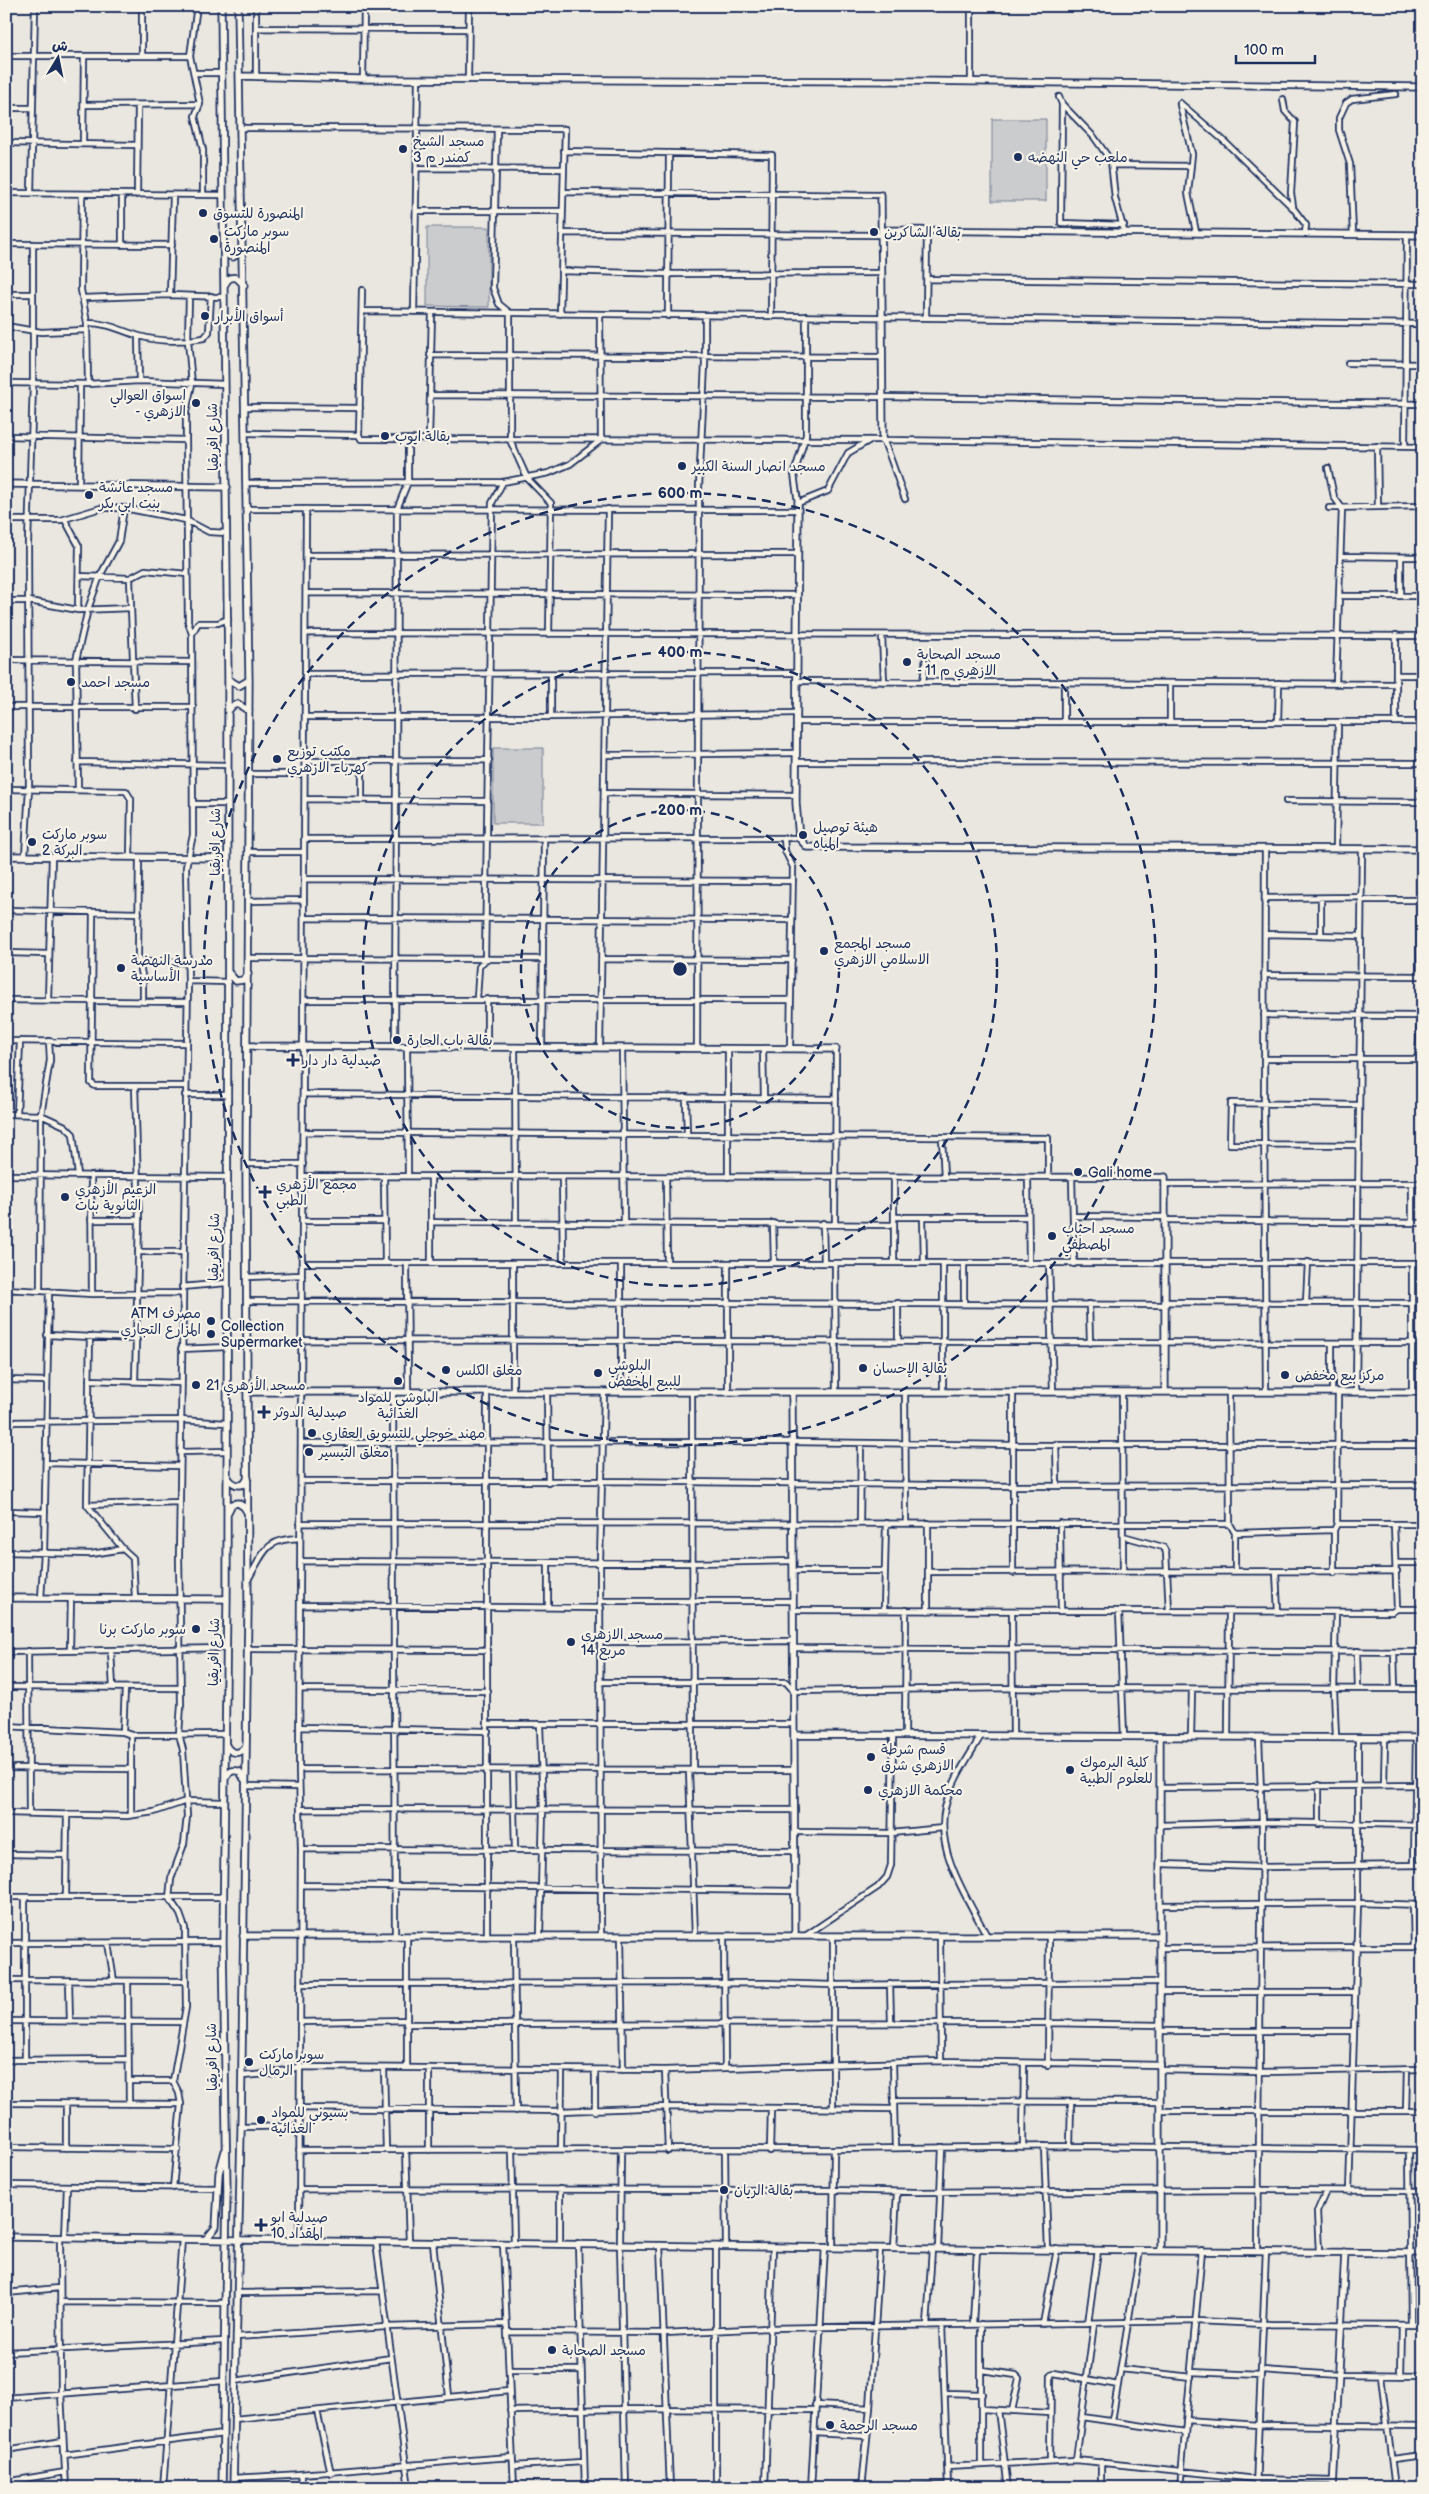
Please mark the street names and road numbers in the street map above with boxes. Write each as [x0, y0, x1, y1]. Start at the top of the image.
street label: شارع افريقيا [204, 403, 223, 471]
street label: شارع افريقيا [207, 808, 225, 876]
street label: شارع افريقيا [205, 1213, 224, 1281]
street label: شارع افريقيا [205, 1618, 224, 1686]
street label: شارع افريقيا [203, 2023, 222, 2091]

